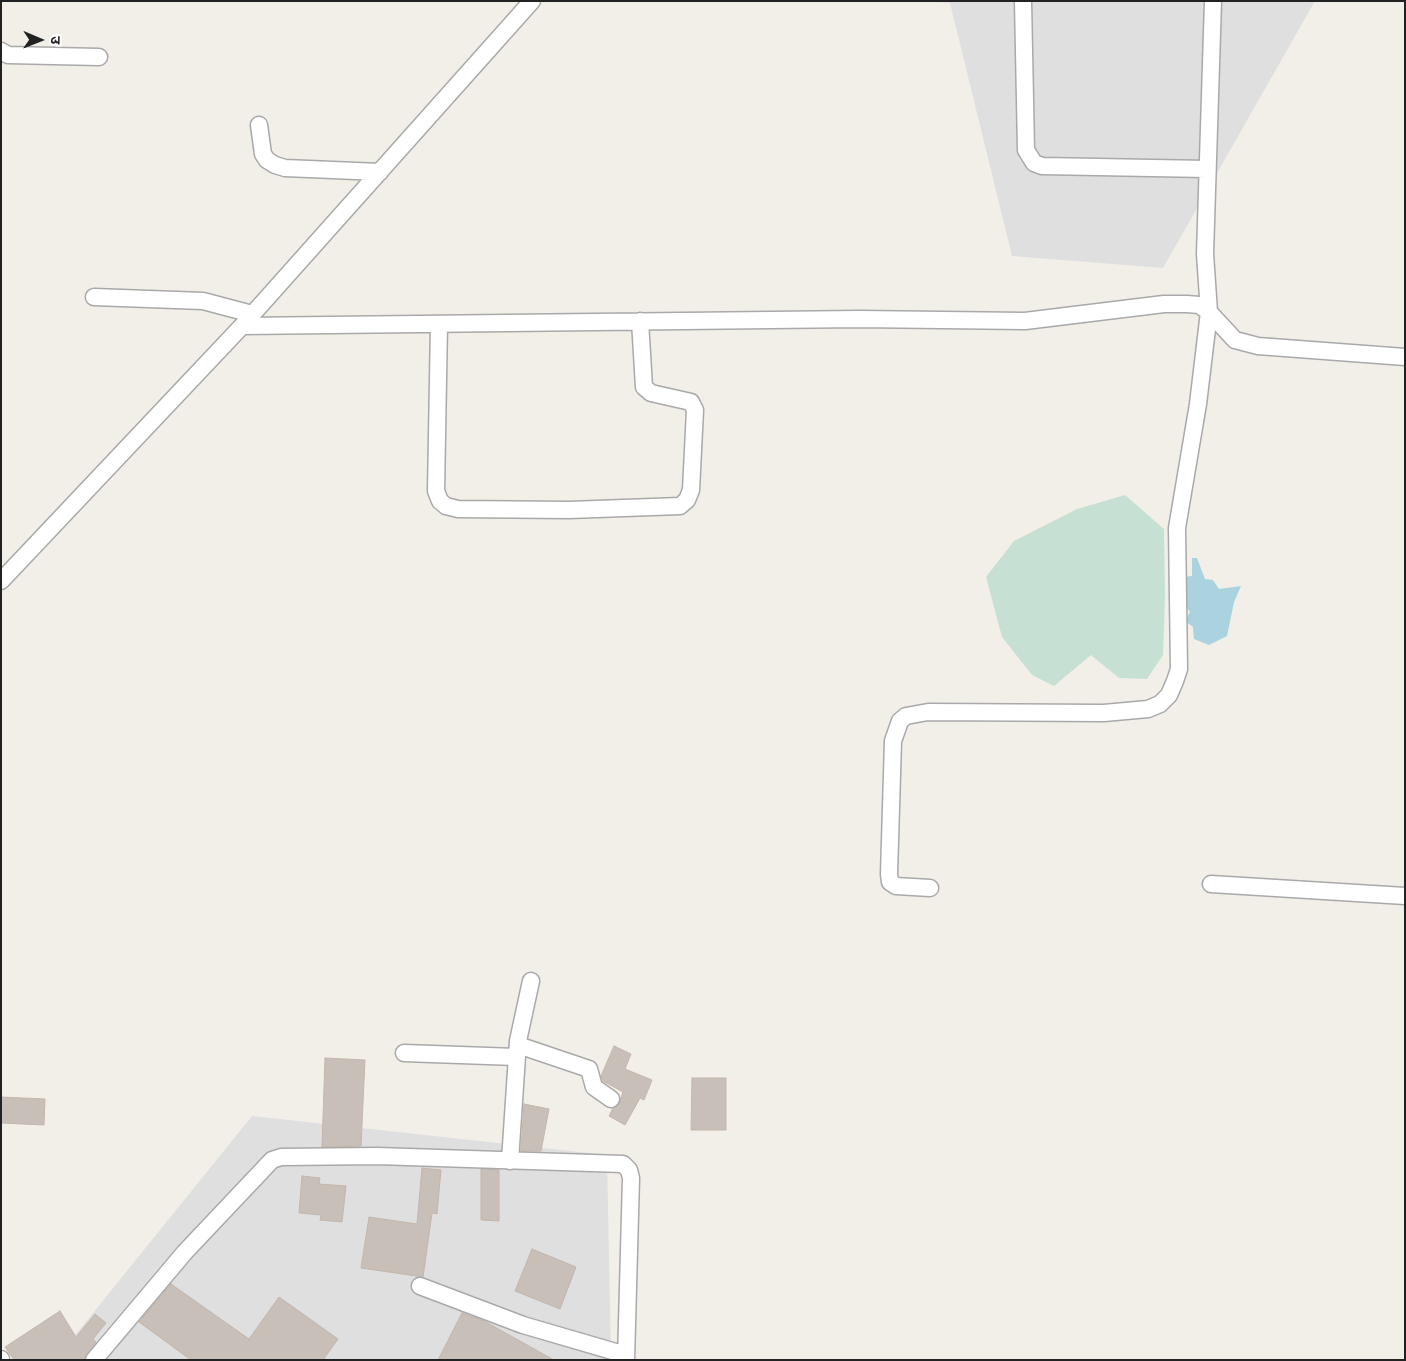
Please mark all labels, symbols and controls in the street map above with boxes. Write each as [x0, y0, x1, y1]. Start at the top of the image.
north arrow [15, 15, 65, 65]
text: उ [47, 36, 64, 45]

